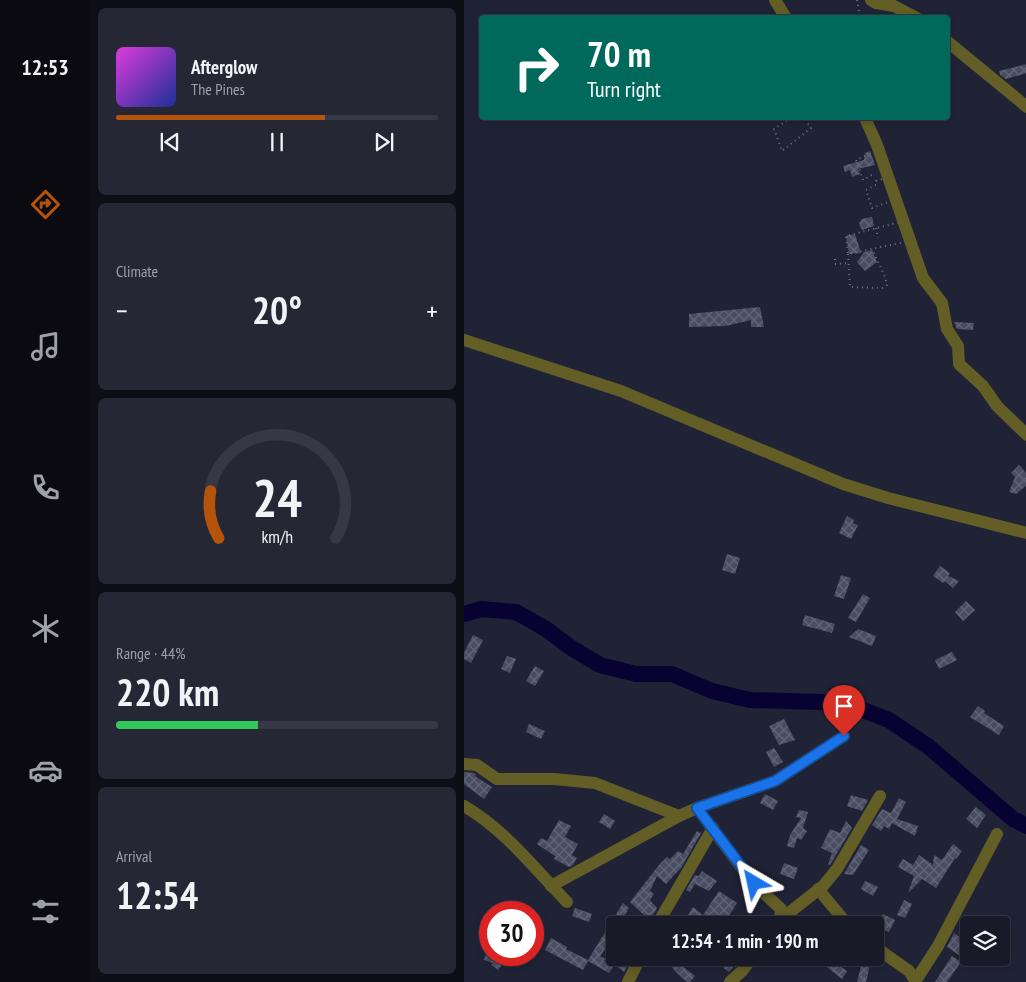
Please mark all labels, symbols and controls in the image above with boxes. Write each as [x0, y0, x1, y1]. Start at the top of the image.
text: 70 m [587, 31, 651, 77]
icon: right [504, 35, 569, 100]
text: 12:53 [21, 53, 69, 81]
text: Afterglow [191, 55, 257, 79]
text: Turn right [587, 75, 661, 103]
text: The Pines [191, 79, 245, 99]
icon: previous [156, 128, 184, 156]
icon: pause [263, 128, 291, 156]
icon: next [370, 128, 398, 156]
icon: directions [28, 187, 63, 222]
text: Climate [116, 261, 158, 281]
text: 20° [252, 285, 302, 334]
text: − [116, 292, 128, 329]
text: + [426, 292, 438, 329]
icon: music [28, 329, 63, 364]
text: 24 [252, 464, 302, 531]
icon: phone [28, 470, 63, 505]
text: km/h [261, 525, 293, 548]
icon: climate [28, 611, 63, 646]
text: Range · 44% [116, 643, 185, 663]
text: 220 km [116, 667, 219, 716]
pin [823, 685, 865, 736]
icon: arrive [830, 692, 858, 720]
icon: car [28, 753, 63, 788]
text: Arrival [116, 846, 152, 866]
position arrow [727, 856, 779, 908]
text: 12:54 [116, 870, 198, 919]
icon: filters [28, 894, 63, 929]
speed limit sign: 30 [479, 901, 544, 966]
map controls [960, 916, 1010, 966]
button: layers [960, 916, 1010, 966]
text: 12:54 · 1 min · 190 m [672, 929, 818, 953]

